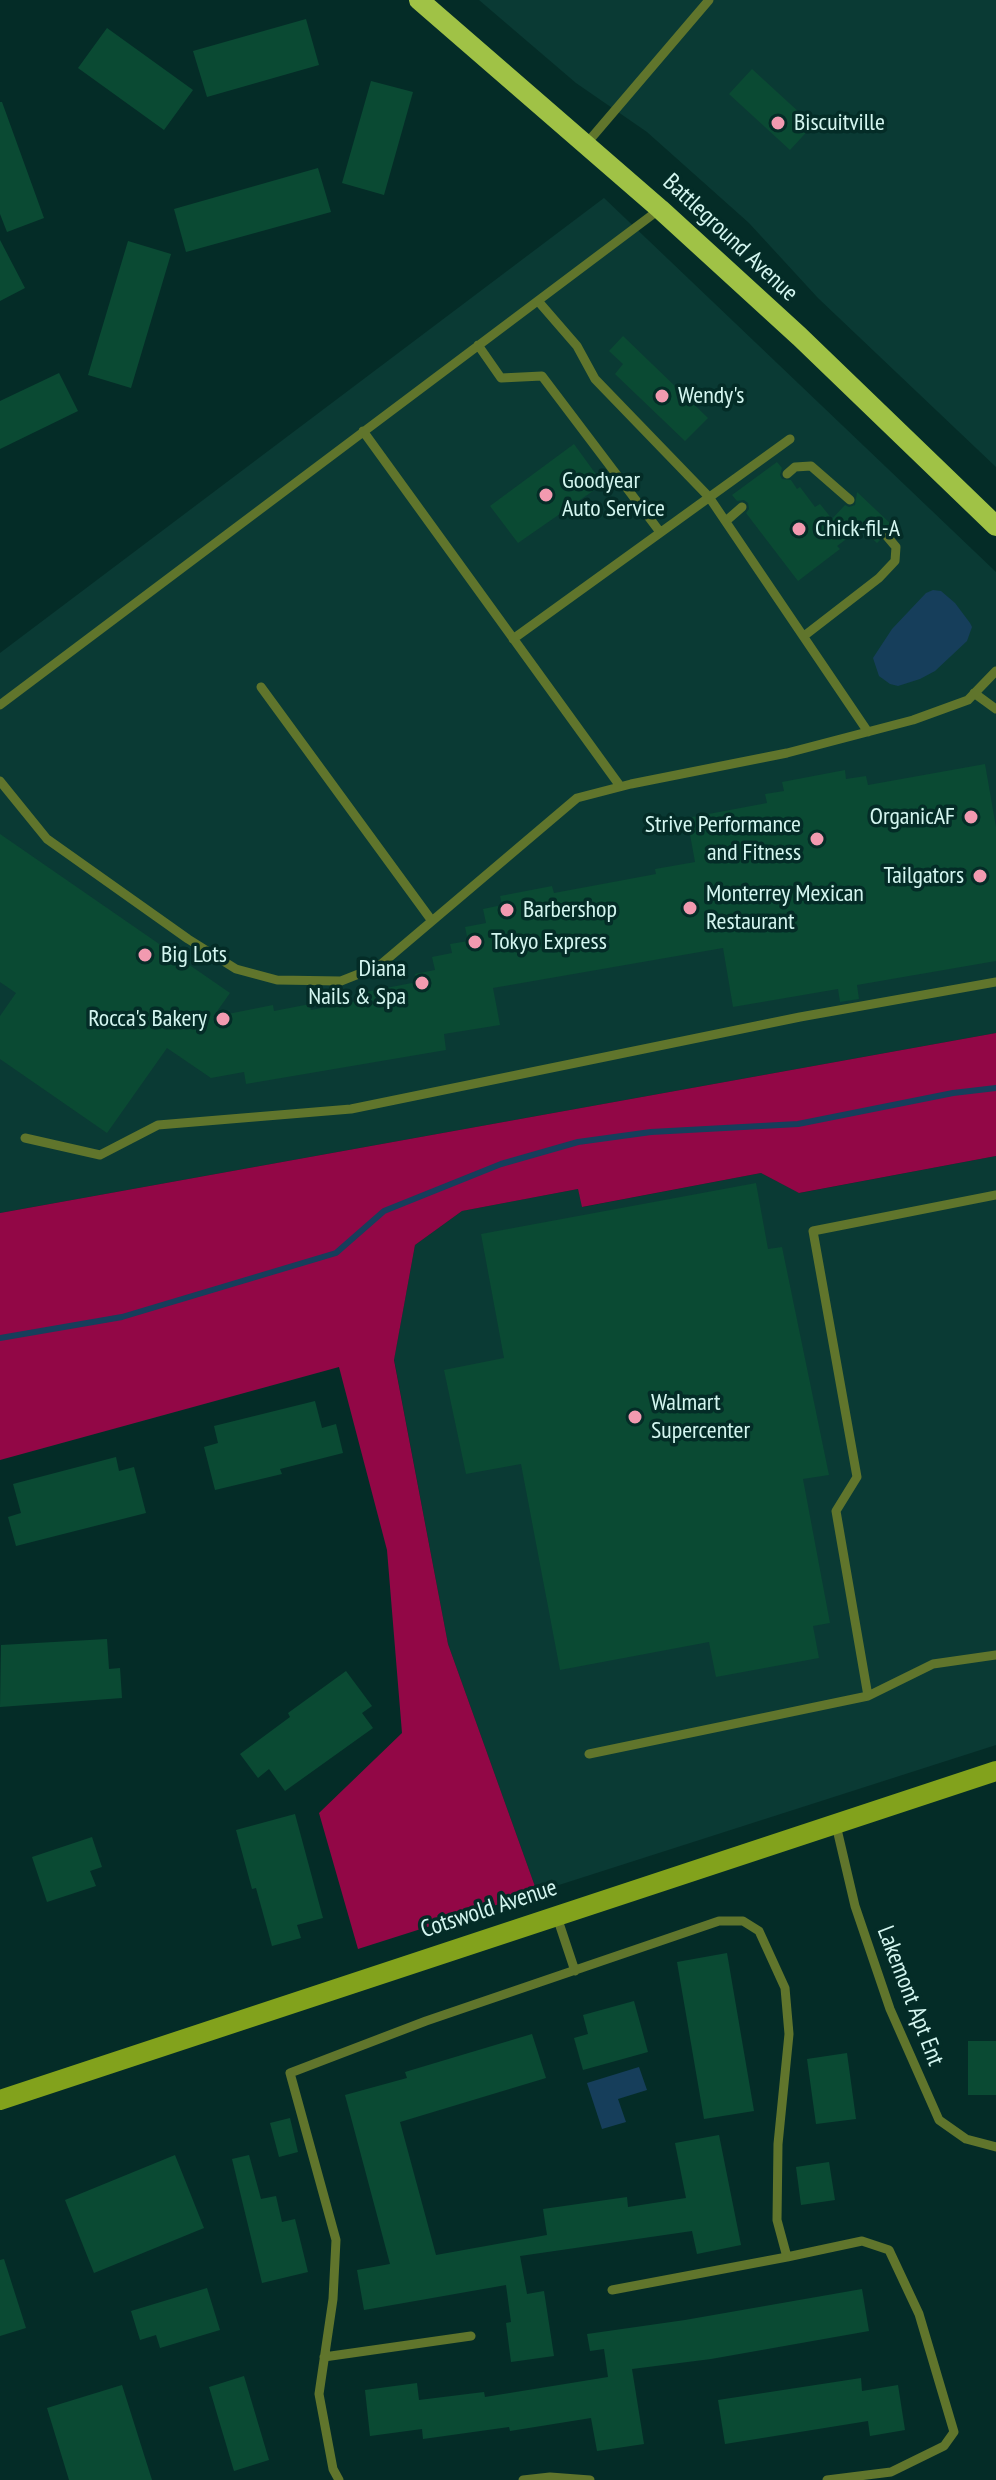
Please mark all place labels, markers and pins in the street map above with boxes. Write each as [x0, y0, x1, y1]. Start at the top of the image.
place label: Biscuitville [794, 109, 885, 137]
marker: Biscuitville [769, 114, 787, 132]
place label: Wendy's [678, 382, 744, 410]
marker: Wendy's [653, 387, 671, 405]
place label: Goodyear Auto Service [562, 467, 665, 523]
marker: Goodyear Auto Service [537, 486, 555, 504]
place label: Chick-fil-A [815, 515, 900, 543]
marker: Chick-fil-A [790, 520, 808, 538]
place label: OrganicAF [870, 803, 955, 831]
marker: OrganicAF [962, 808, 980, 826]
place label: Strive Performance and Fitness [645, 811, 801, 867]
marker: Strive Performance and Fitness [808, 830, 826, 848]
place label: Tailgators [883, 862, 964, 890]
marker: Tailgators [971, 867, 989, 885]
place label: Monterrey Mexican Restaurant [706, 880, 864, 936]
place label: Barbershop [523, 896, 617, 924]
marker: Monterrey Mexican Restaurant [681, 899, 699, 917]
marker: Barbershop [498, 901, 516, 919]
place label: Tokyo Express [491, 928, 607, 956]
marker: Tokyo Express [466, 933, 484, 951]
place label: Big Lots [161, 941, 227, 969]
marker: Big Lots [136, 946, 154, 964]
place label: Diana Nails & Spa [308, 955, 406, 1011]
marker: Diana Nails & Spa [413, 974, 431, 992]
place label: Rocca's Bakery [88, 1005, 207, 1033]
marker: Rocca's Bakery [214, 1010, 232, 1028]
place label: Walmart Supercenter [651, 1389, 750, 1445]
marker: Walmart Supercenter [626, 1408, 644, 1426]

